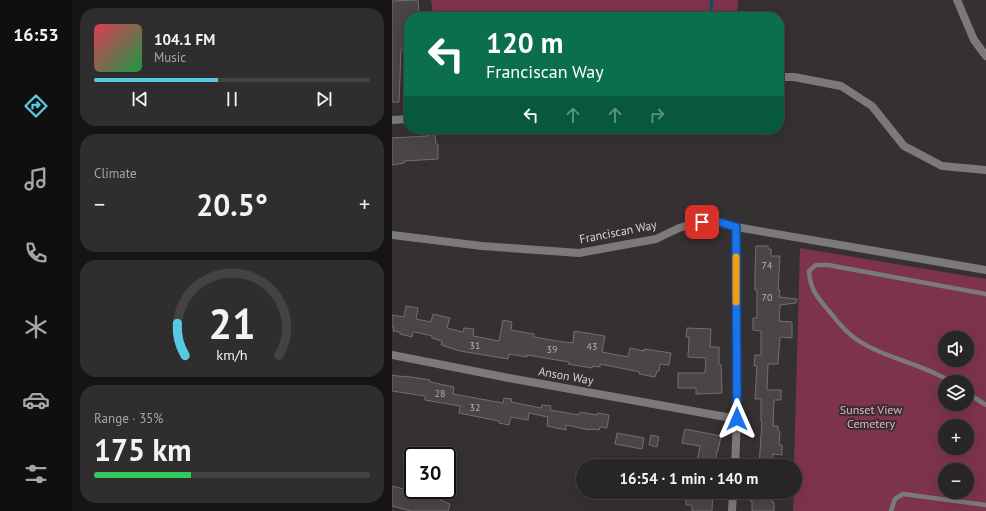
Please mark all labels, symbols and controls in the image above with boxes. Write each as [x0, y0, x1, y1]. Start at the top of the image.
text: 16:53 [13, 23, 59, 46]
text: 120 m [486, 24, 563, 61]
icon: left [420, 28, 472, 80]
text: 104.1 FM [154, 30, 215, 49]
text: Music [154, 49, 186, 66]
text: Franciscan Way [486, 60, 604, 83]
icon: previous [129, 88, 151, 110]
icon: pause [221, 88, 243, 110]
icon: next [313, 88, 335, 110]
icon: directions [22, 92, 50, 120]
icon: left [520, 104, 542, 126]
icon: ahead [562, 104, 584, 126]
icon: ahead [604, 104, 626, 126]
icon: right [646, 104, 668, 126]
icon: music [22, 165, 50, 193]
text: Climate [94, 165, 137, 182]
text: 20.5° [196, 185, 268, 224]
text: − [94, 190, 105, 218]
text: + [359, 190, 370, 218]
pin [685, 205, 719, 239]
icon: arrive [691, 211, 713, 233]
street label: Franciscan Way [578, 217, 658, 246]
icon: phone [22, 239, 50, 267]
house number: 74 [762, 259, 773, 272]
house number: 70 [762, 291, 773, 304]
text: 21 [208, 297, 256, 350]
icon: climate [22, 313, 50, 341]
map controls [938, 331, 974, 499]
button: sound [938, 331, 974, 367]
house number: 31 [470, 339, 480, 352]
house number: 43 [587, 340, 597, 353]
house number: 39 [547, 343, 557, 356]
text: km/h [216, 345, 248, 364]
street label: Anson Way [537, 363, 595, 388]
button: layers [938, 375, 974, 411]
icon: car [22, 386, 50, 414]
house number: 28 [435, 387, 445, 400]
position arrow [716, 398, 758, 440]
house number: 32 [470, 401, 480, 414]
park label: Sunset View Cemetery [840, 402, 902, 431]
text: Range · 35% [94, 410, 163, 427]
button: + [938, 419, 974, 455]
text: 175 km [94, 430, 192, 469]
speed limit sign: 30 [404, 447, 456, 499]
icon: filters [22, 460, 50, 488]
button: − [938, 463, 974, 499]
text: 16:54 · 1 min · 140 m [620, 469, 758, 488]

